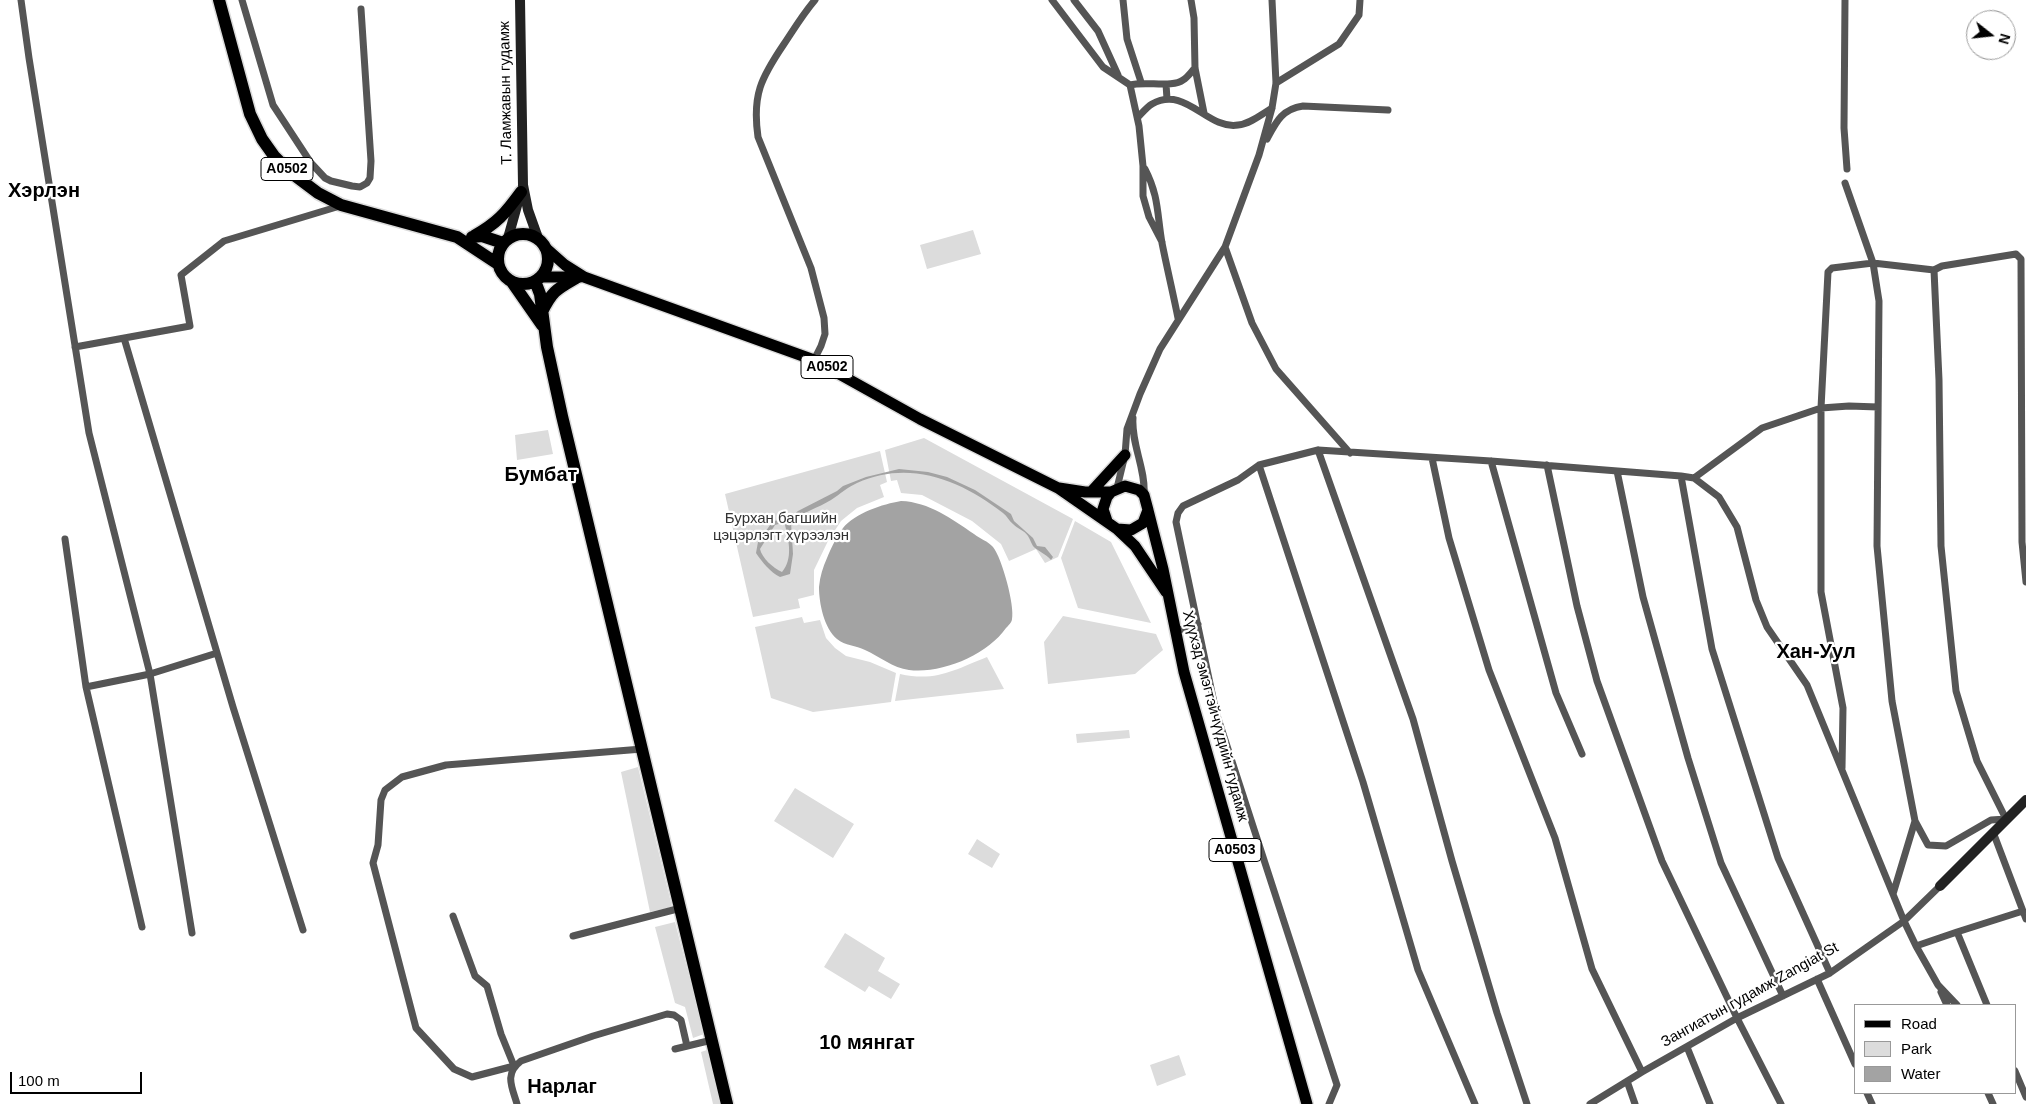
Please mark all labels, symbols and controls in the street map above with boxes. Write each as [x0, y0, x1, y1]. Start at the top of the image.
north arrow [1966, 10, 2016, 60]
street label: Т. Ламжавын гудамж [496, 21, 516, 165]
text: N [1995, 32, 2014, 46]
road number: A0502 [261, 157, 313, 180]
district label: Хэрлэн [8, 179, 80, 203]
road number: A0502 [801, 356, 853, 378]
district label: Бумбат [505, 463, 577, 487]
park label: Бурхан багшийн цэцэрлэгт хүрээлэн [713, 510, 849, 545]
street label: Хүүхэд эмэгтэйчүүдийн гудамж [1178, 609, 1252, 823]
district label: Хан-Уул [1776, 640, 1856, 664]
road number: A0503 [1209, 838, 1261, 862]
street label: Зангиатын гудамж Zangiat St [1658, 939, 1842, 1051]
legend [1854, 1004, 2016, 1094]
text: Road [1901, 1015, 1937, 1032]
district label: 10 мянгат [819, 1031, 915, 1055]
text: Park [1901, 1040, 1932, 1057]
scale bar [12, 1062, 145, 1094]
text: Water [1901, 1065, 1940, 1082]
text: 100 m [18, 1072, 60, 1089]
district label: Нарлаг [527, 1075, 597, 1099]

